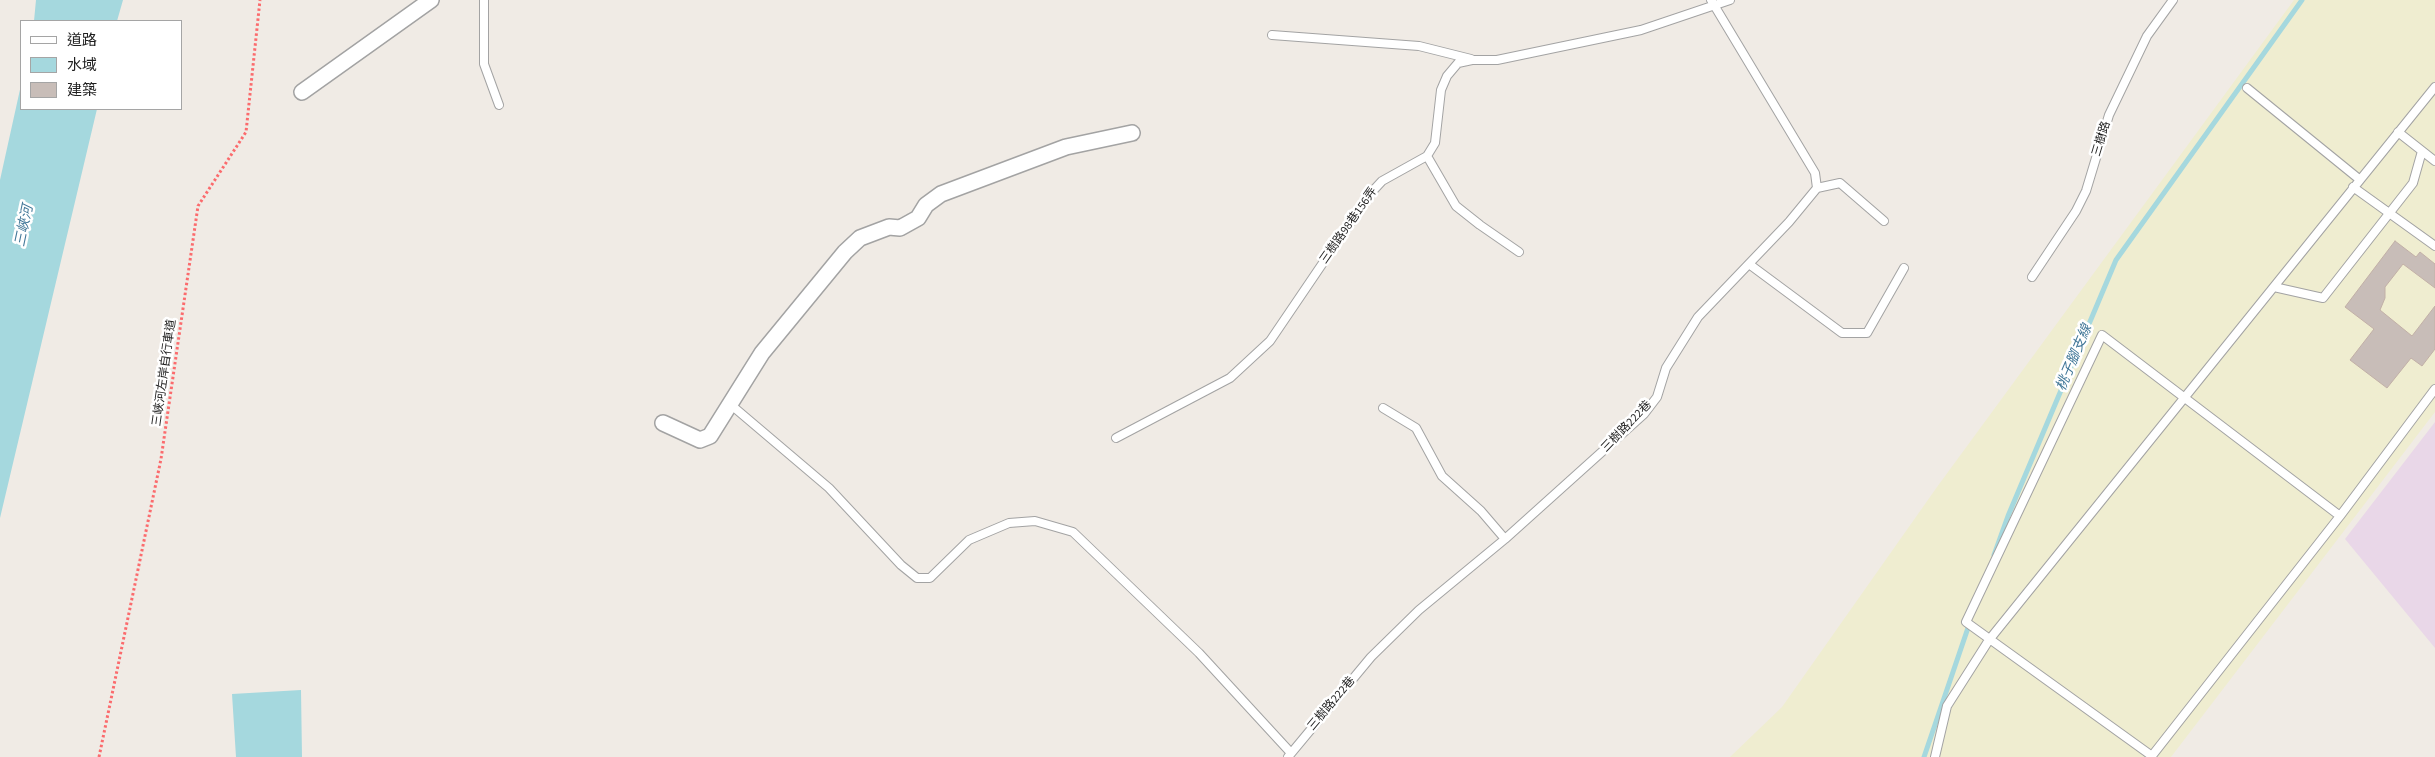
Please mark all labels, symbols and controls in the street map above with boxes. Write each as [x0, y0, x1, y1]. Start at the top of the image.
legend [20, 20, 182, 110]
text: 道路 [67, 30, 97, 51]
text: 水域 [67, 55, 97, 76]
text: 建築 [67, 80, 97, 101]
street label: 三樹路 [2090, 120, 2114, 158]
street label: 三樹路98巷156弄 [1317, 185, 1381, 267]
water label: 三峽河 [12, 204, 38, 248]
street label: 三峽河左岸自行車道 [150, 319, 180, 427]
water label: 桃子腳支線 [2054, 323, 2096, 393]
street label: 三樹路222巷 [1599, 398, 1655, 456]
street label: 三樹路222巷 [1305, 674, 1359, 734]

